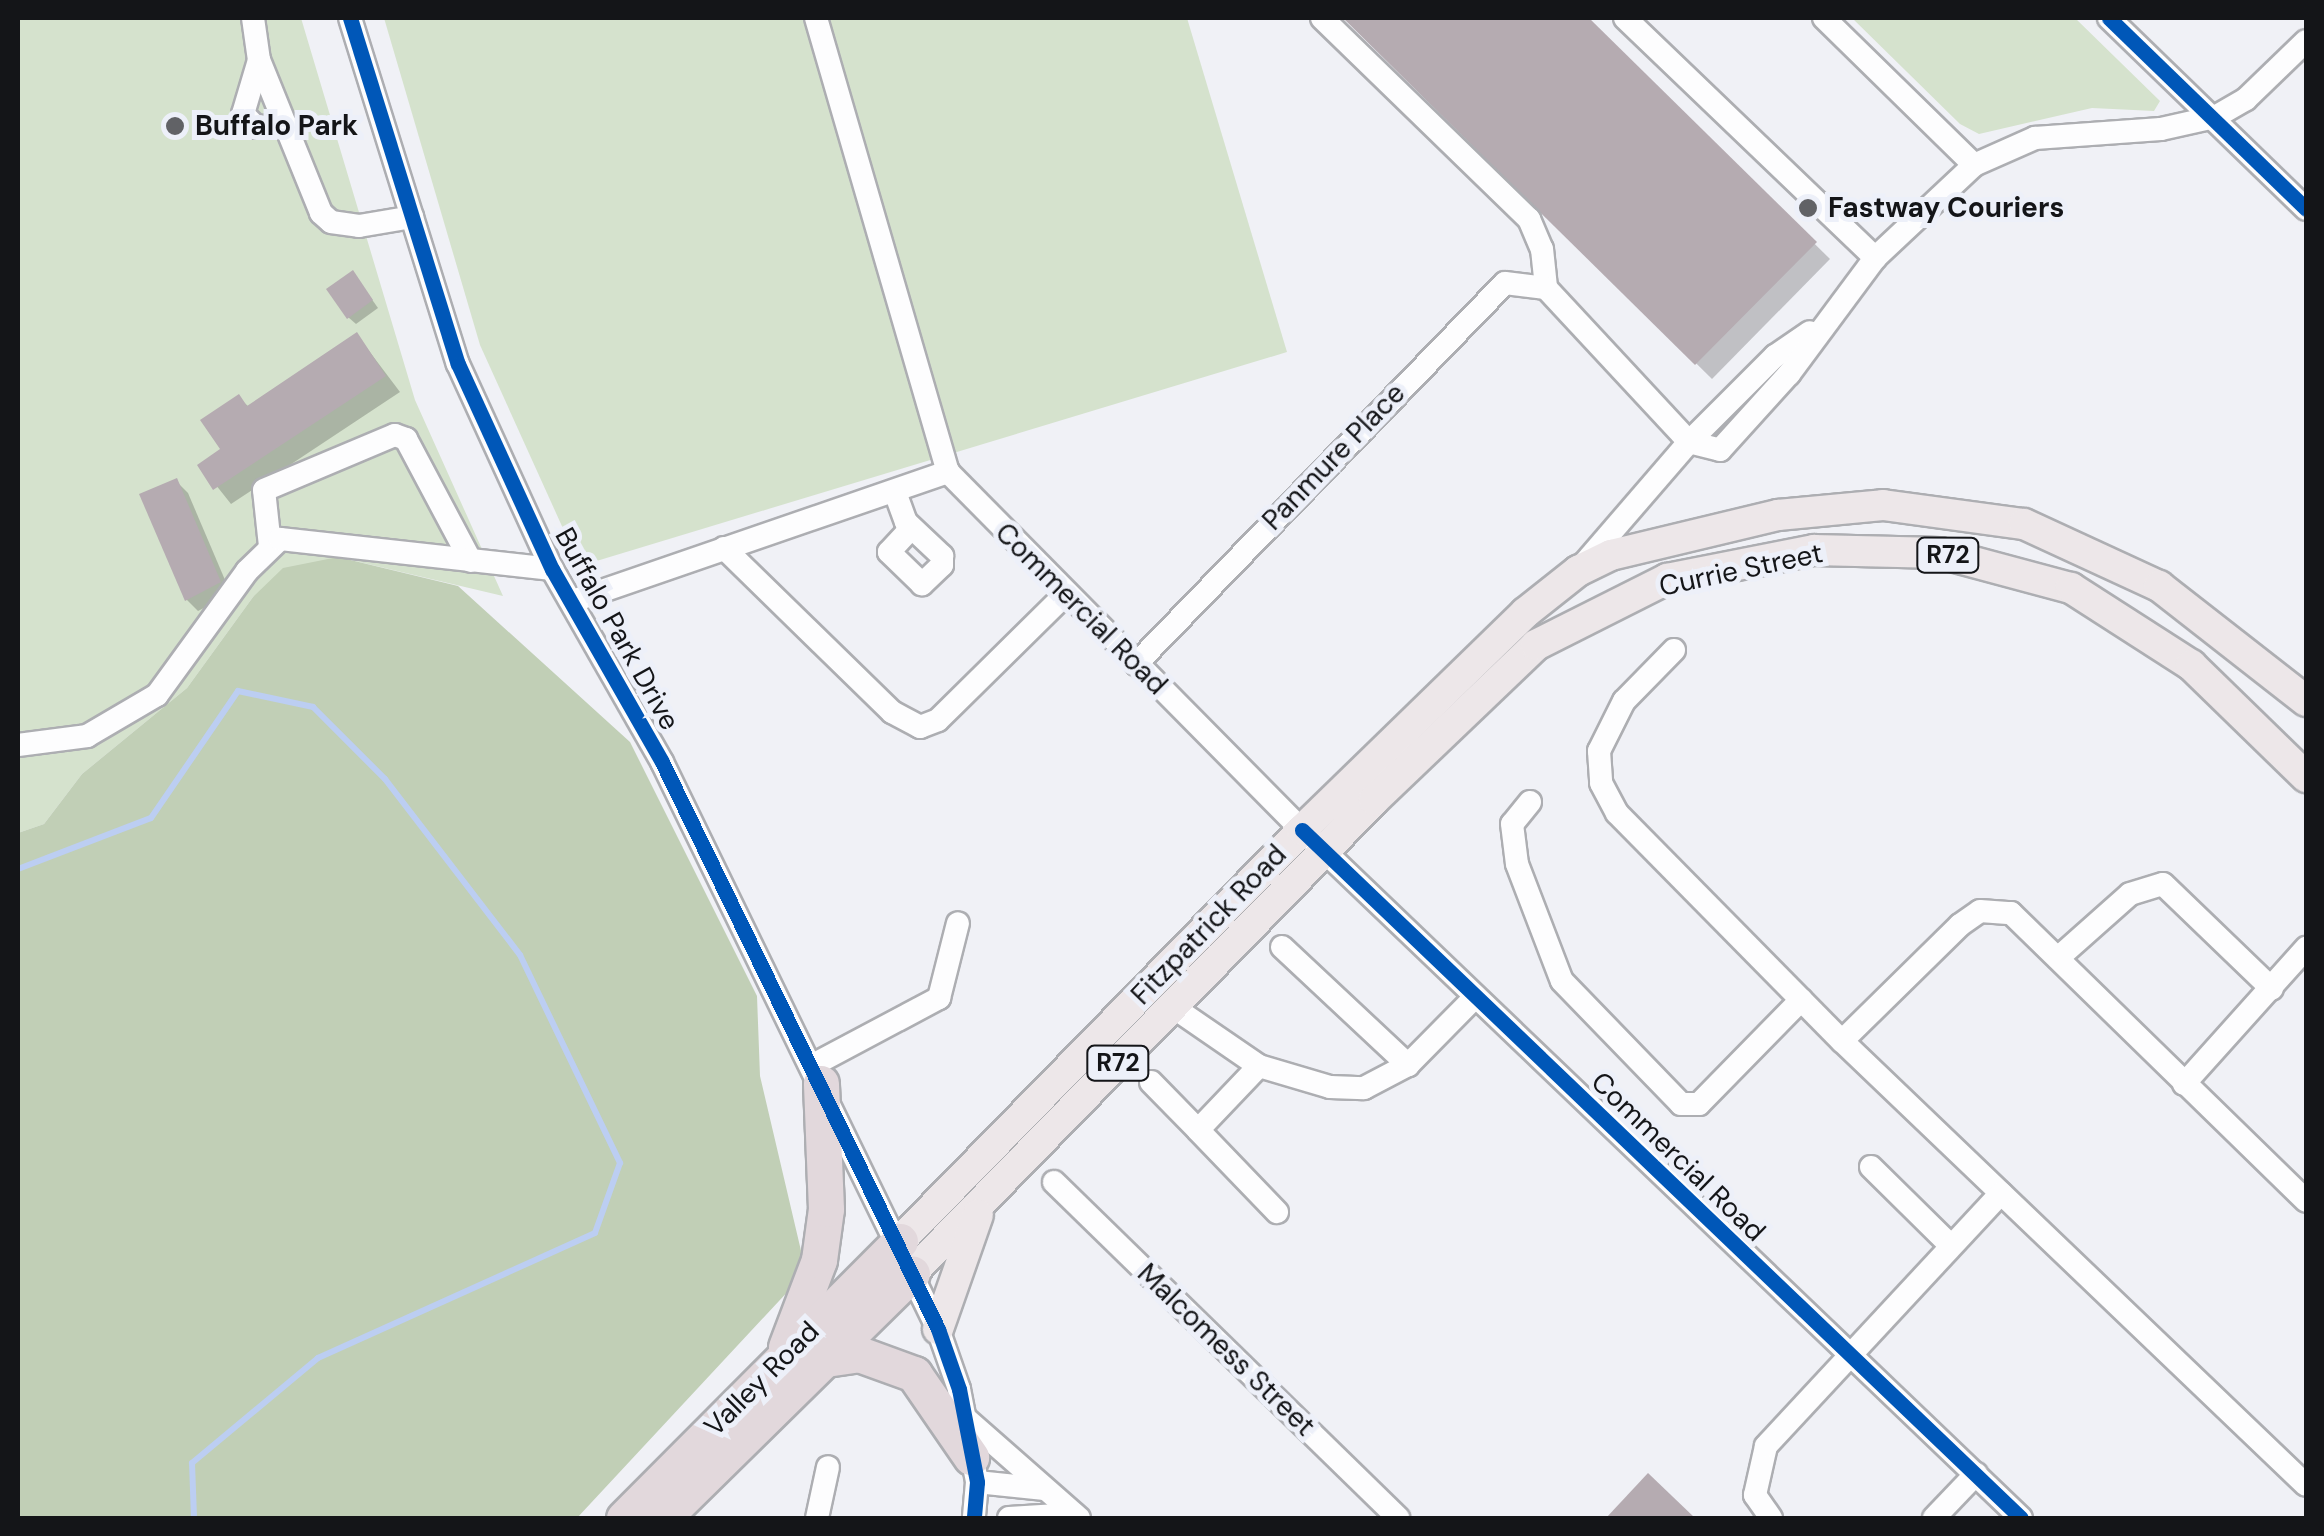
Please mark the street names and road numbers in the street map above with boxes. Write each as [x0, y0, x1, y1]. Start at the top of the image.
street label: Panmure Place [1256, 377, 1412, 537]
street label: Commercial Road [988, 516, 1174, 702]
street label: Buffalo Park Drive [548, 522, 686, 736]
road number: R72 [1916, 535, 1980, 575]
street label: Currie Street [1656, 536, 1826, 604]
street label: Fitzpatrick Road [1124, 838, 1294, 1012]
road number: R72 [1086, 1043, 1150, 1083]
street label: Commercial Road [1584, 1065, 1772, 1249]
street label: Malcomess Street [1130, 1257, 1322, 1443]
street label: Valley Road [698, 1315, 826, 1443]

